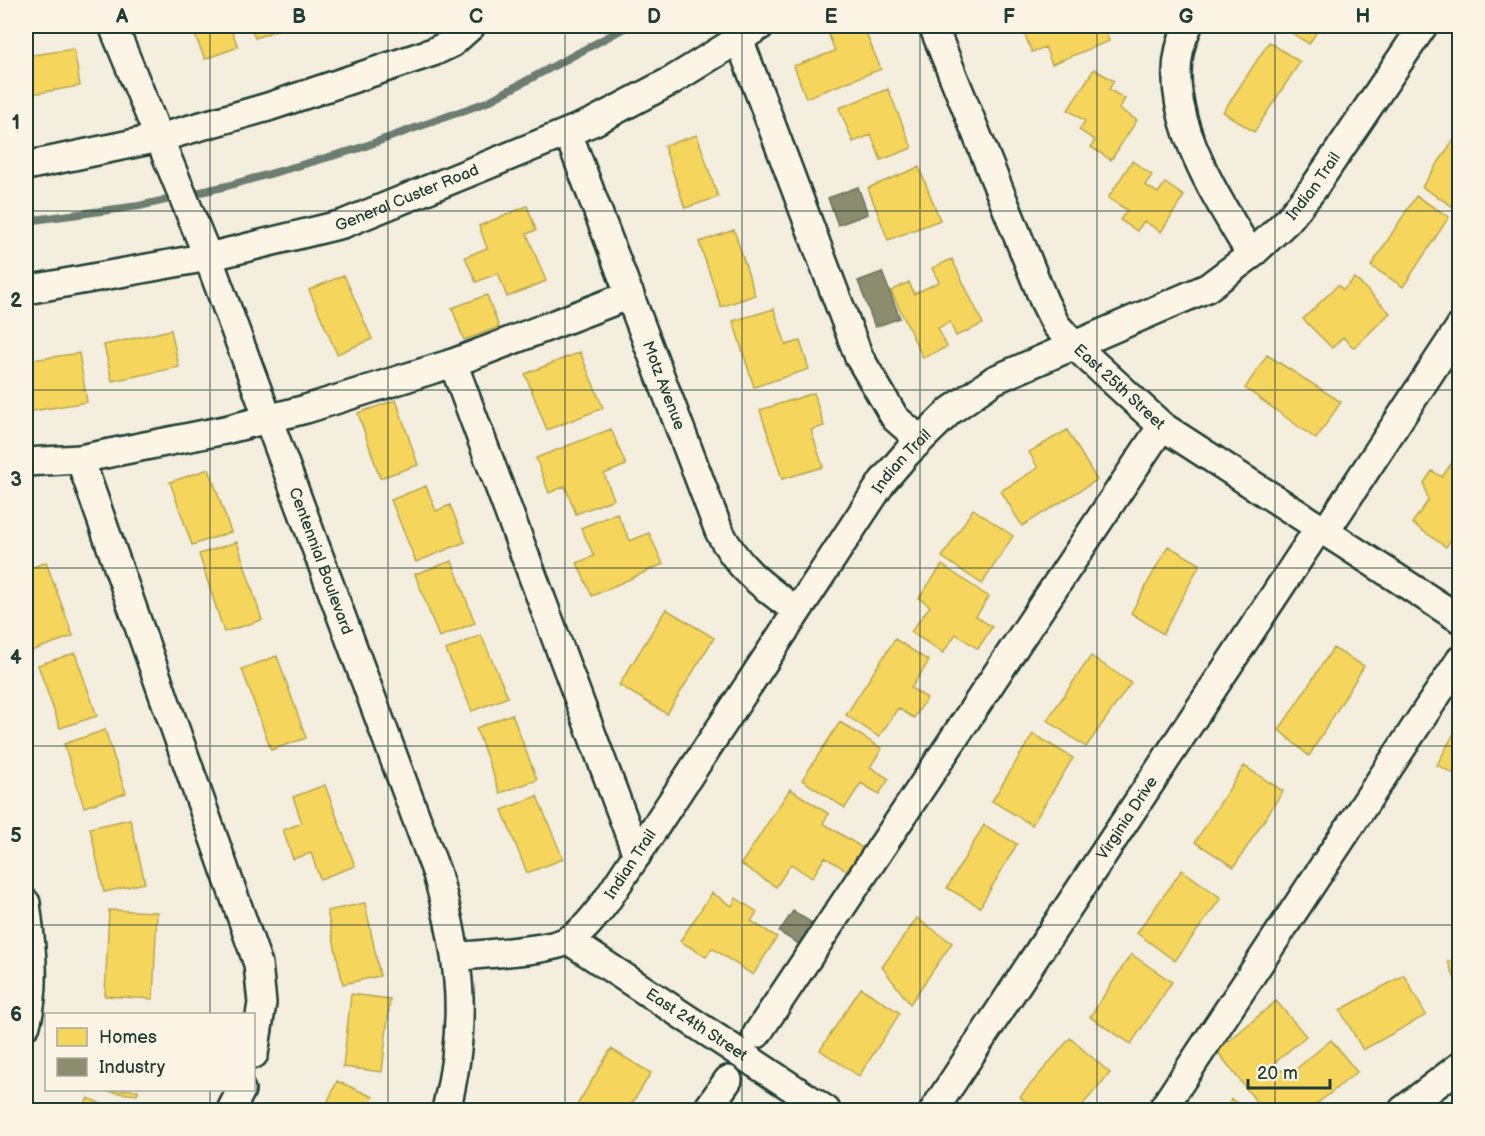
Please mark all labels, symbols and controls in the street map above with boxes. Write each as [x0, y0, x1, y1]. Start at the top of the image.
text: A [115, 5, 129, 29]
text: B [292, 5, 306, 29]
text: C [469, 5, 483, 29]
text: D [647, 5, 661, 29]
text: E [825, 5, 838, 29]
text: F [1003, 5, 1015, 29]
text: G [1179, 5, 1194, 29]
text: H [1356, 5, 1370, 29]
text: 1 [12, 111, 20, 135]
street label: Indian Trail [1282, 149, 1344, 224]
street label: General Custer Road [333, 160, 482, 235]
text: 2 [10, 289, 22, 313]
street label: Motz Avenue [638, 338, 689, 433]
street label: East 25th Street [1070, 340, 1169, 434]
street label: Indian Trail [868, 425, 935, 497]
text: 3 [10, 468, 22, 492]
street label: Centennial Boulevard [285, 485, 357, 637]
text: 4 [10, 646, 22, 670]
street label: Virginia Drive [1093, 772, 1162, 863]
text: 5 [10, 824, 22, 848]
street label: Indian Trail [601, 826, 660, 903]
street label: East 24th Street [642, 984, 751, 1065]
text: 6 [10, 1003, 22, 1027]
legend [45, 1013, 255, 1091]
text: Homes [99, 1027, 157, 1048]
scale bar [1248, 1052, 1330, 1090]
text: Industry [99, 1057, 166, 1078]
text: 20 m [1257, 1063, 1298, 1084]

